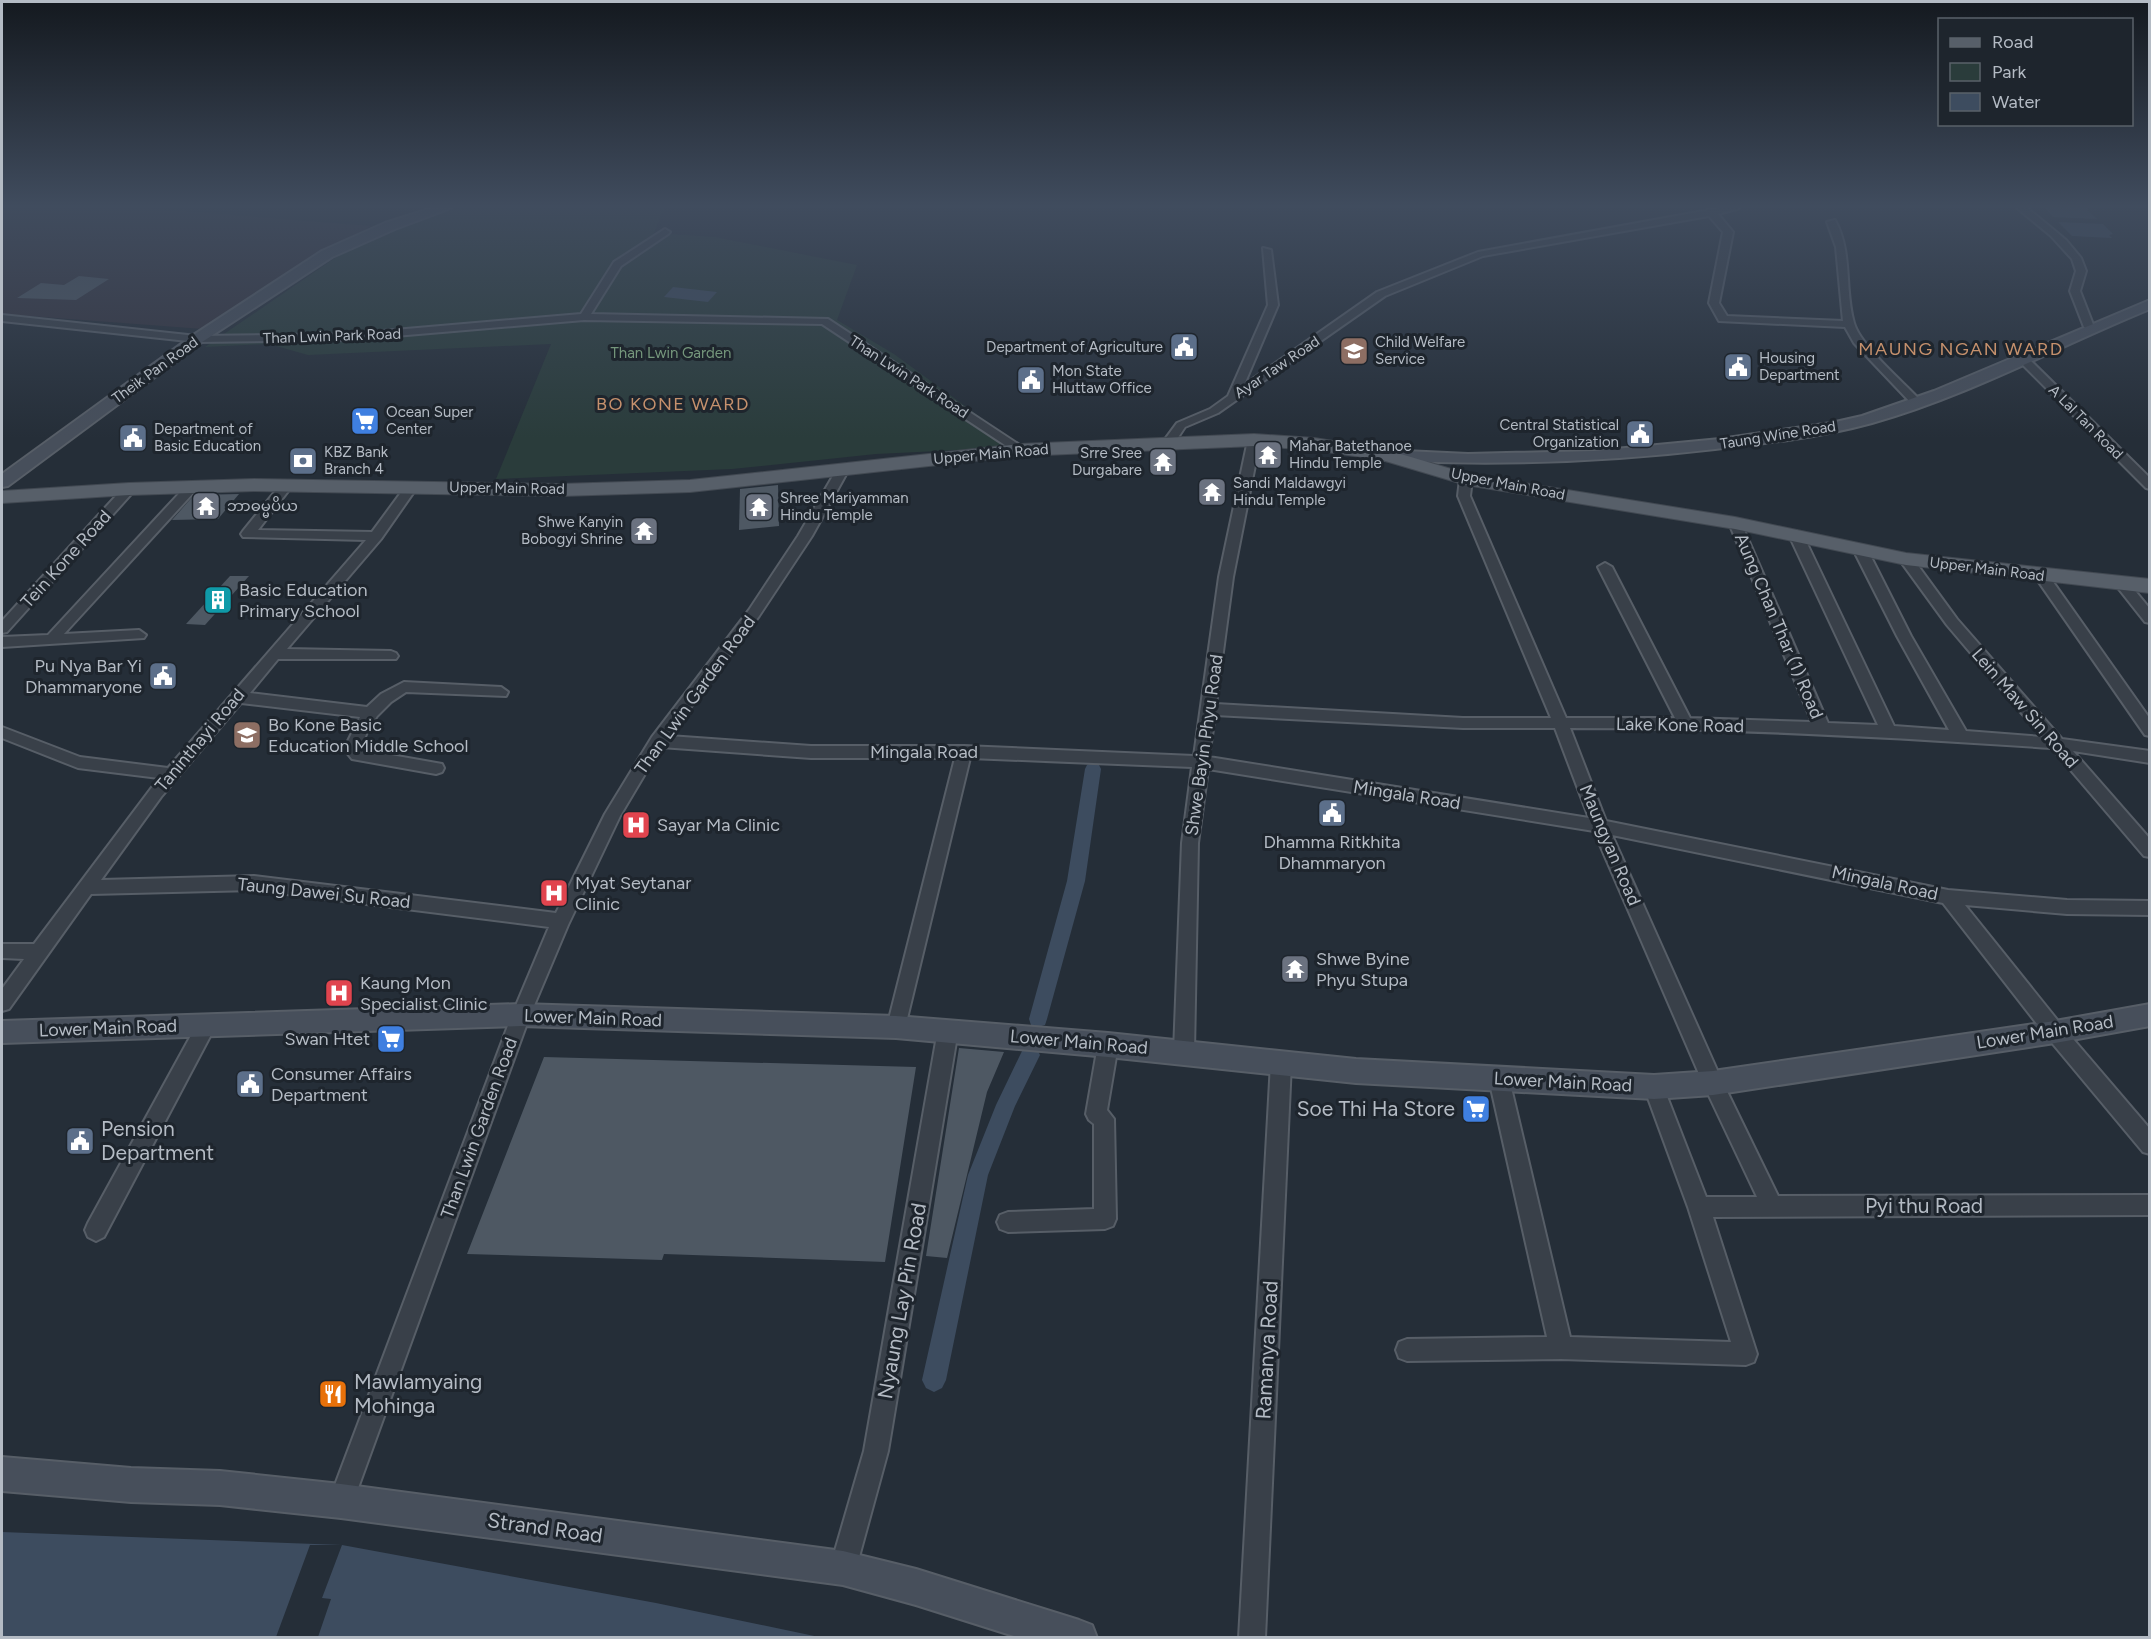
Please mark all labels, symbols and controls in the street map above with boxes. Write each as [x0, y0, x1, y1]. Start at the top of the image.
legend [1938, 18, 2133, 126]
text: Road [1992, 31, 2033, 53]
text: Park [1992, 61, 2027, 83]
text: Water [1992, 91, 2040, 113]
street label: Than Lwin Park Road [263, 325, 401, 347]
public building icon: Department of Agriculture [1168, 331, 1200, 363]
street label: Than Lwin Park Road [846, 332, 972, 422]
street label: Ayar Taw Road [1231, 332, 1323, 402]
street label: Theik Pan Road [108, 333, 202, 407]
place label: Child Welfare Service [1375, 333, 1465, 368]
school or university icon: Child Welfare Service [1338, 335, 1370, 367]
place label: Department of Agriculture [986, 338, 1163, 356]
district label: MAUNG NGAN WARD [1858, 338, 2064, 360]
park label: Than Lwin Garden [611, 344, 731, 362]
place label: Housing Department [1759, 349, 1840, 384]
public building icon: Housing Department [1722, 351, 1754, 383]
place label: Mon State Hluttaw Office [1052, 362, 1152, 397]
public building icon: Mon State Hluttaw Office [1015, 364, 1047, 396]
street label: A Lal Tan Road [2045, 381, 2127, 463]
district label: BO KONE WARD [596, 393, 750, 415]
place label: Ocean Super Center [386, 403, 473, 438]
supermarket icon: Ocean Super Center [349, 405, 381, 437]
place label: Central Statistical Organization [1499, 416, 1619, 451]
street label: Taung Wine Road [1719, 417, 1837, 453]
public building icon: Central Statistical Organization [1624, 418, 1656, 450]
place label: Department of Basic Education [154, 420, 261, 455]
public building icon: Department of Basic Education [117, 422, 149, 454]
place label: Mahar Batethanoe Hindu Temple [1289, 437, 1412, 472]
temple icon: Mahar Batethanoe Hindu Temple [1252, 439, 1284, 471]
street label: Upper Main Road [933, 440, 1049, 468]
place label: KBZ Bank Branch 4 [324, 443, 389, 478]
place label: Srre Sree Durgabare [1072, 444, 1142, 479]
bank icon: KBZ Bank Branch 4 [287, 445, 319, 477]
temple icon: Srre Sree Durgabare [1147, 446, 1179, 478]
street label: Upper Main Road [1449, 464, 1567, 504]
place label: Sandi Maldawgyi Hindu Temple [1233, 474, 1346, 509]
temple icon: Sandi Maldawgyi Hindu Temple [1196, 476, 1228, 508]
street label: Upper Main Road [449, 478, 565, 498]
place label: Shree Mariyamman Hindu Temple [780, 489, 909, 524]
temple icon: ဘာဓမ္မပိယ [190, 490, 222, 522]
temple icon: Shree Mariyamman Hindu Temple [743, 491, 775, 523]
place label: ဘာဓမ္မပိယ [227, 496, 298, 518]
street label: Tein Kone Road [16, 505, 116, 613]
place label: Shwe Kanyin Bobogyi Shrine [521, 513, 623, 548]
temple icon: Shwe Kanyin Bobogyi Shrine [628, 515, 660, 547]
street label: Aung Chan Thar (1) Road [1730, 530, 1828, 722]
street label: Upper Main Road [1928, 553, 2046, 585]
place label: Basic Education Primary School [239, 579, 368, 622]
building icon: Basic Education Primary School [202, 584, 234, 616]
street label: Than Lwin Garden Road [630, 611, 760, 779]
street label: Lein Maw Sin Road [1967, 643, 2083, 773]
street label: Shwe Bayin Phyu Road [1180, 653, 1228, 837]
place label: Pu Nya Bar Yi Dhammaryone [25, 655, 142, 698]
public building icon: Pu Nya Bar Yi Dhammaryone [147, 660, 179, 692]
street label: Taninthayi Road [151, 684, 249, 796]
street label: Lake Kone Road [1616, 713, 1744, 737]
place label: Bo Kone Basic Education Middle School [268, 714, 468, 757]
school or university icon: Bo Kone Basic Education Middle School [231, 719, 263, 751]
street label: Mingala Road [870, 741, 978, 763]
street label: Mingala Road [1352, 776, 1462, 814]
street label: Maungyan Road [1575, 781, 1645, 909]
public building icon: Dhamma Ritkhita Dhammaryon [1316, 797, 1348, 829]
hospital icon: Sayar Ma Clinic [620, 809, 652, 841]
place label: Sayar Ma Clinic [657, 814, 780, 836]
place label: Dhamma Ritkhita Dhammaryon [1263, 831, 1401, 874]
street label: Mingala Road [1830, 861, 1940, 905]
place label: Myat Seytanar Clinic [575, 872, 691, 915]
street label: Taung Dawei Su Road [236, 873, 412, 913]
hospital icon: Myat Seytanar Clinic [538, 877, 570, 909]
place label: Shwe Byine Phyu Stupa [1316, 948, 1410, 991]
temple icon: Shwe Byine Phyu Stupa [1279, 953, 1311, 985]
place label: Kaung Mon Specialist Clinic [360, 972, 488, 1015]
hospital icon: Kaung Mon Specialist Clinic [323, 977, 355, 1009]
street label: Lower Main Road [523, 1005, 663, 1031]
street label: Lower Main Road [1975, 1010, 2115, 1054]
street label: Lower Main Road [38, 1015, 178, 1041]
supermarket icon: Swan Htet [375, 1023, 407, 1055]
street label: Lower Main Road [1009, 1025, 1149, 1059]
place label: Swan Htet [284, 1028, 370, 1050]
street label: Than Lwin Garden Road [436, 1035, 522, 1221]
place label: Consumer Affairs Department [271, 1063, 412, 1106]
street label: Lower Main Road [1493, 1067, 1633, 1097]
public building icon: Consumer Affairs Department [234, 1068, 266, 1100]
supermarket icon: Soe Thi Ha Store [1460, 1093, 1492, 1125]
place label: Soe Thi Ha Store [1297, 1096, 1455, 1121]
place label: Pension Department [101, 1116, 214, 1165]
public building icon: Pension Department [64, 1125, 96, 1157]
street label: Pyi thu Road [1865, 1193, 1983, 1218]
street label: Nyaung Lay Pin Road [872, 1201, 931, 1401]
street label: Ramanya Road [1250, 1280, 1283, 1420]
place label: Mawlamyaing Mohinga [354, 1369, 482, 1418]
restaurant icon: Mawlamyaing Mohinga [317, 1378, 349, 1410]
street label: Strand Road [486, 1507, 604, 1548]

